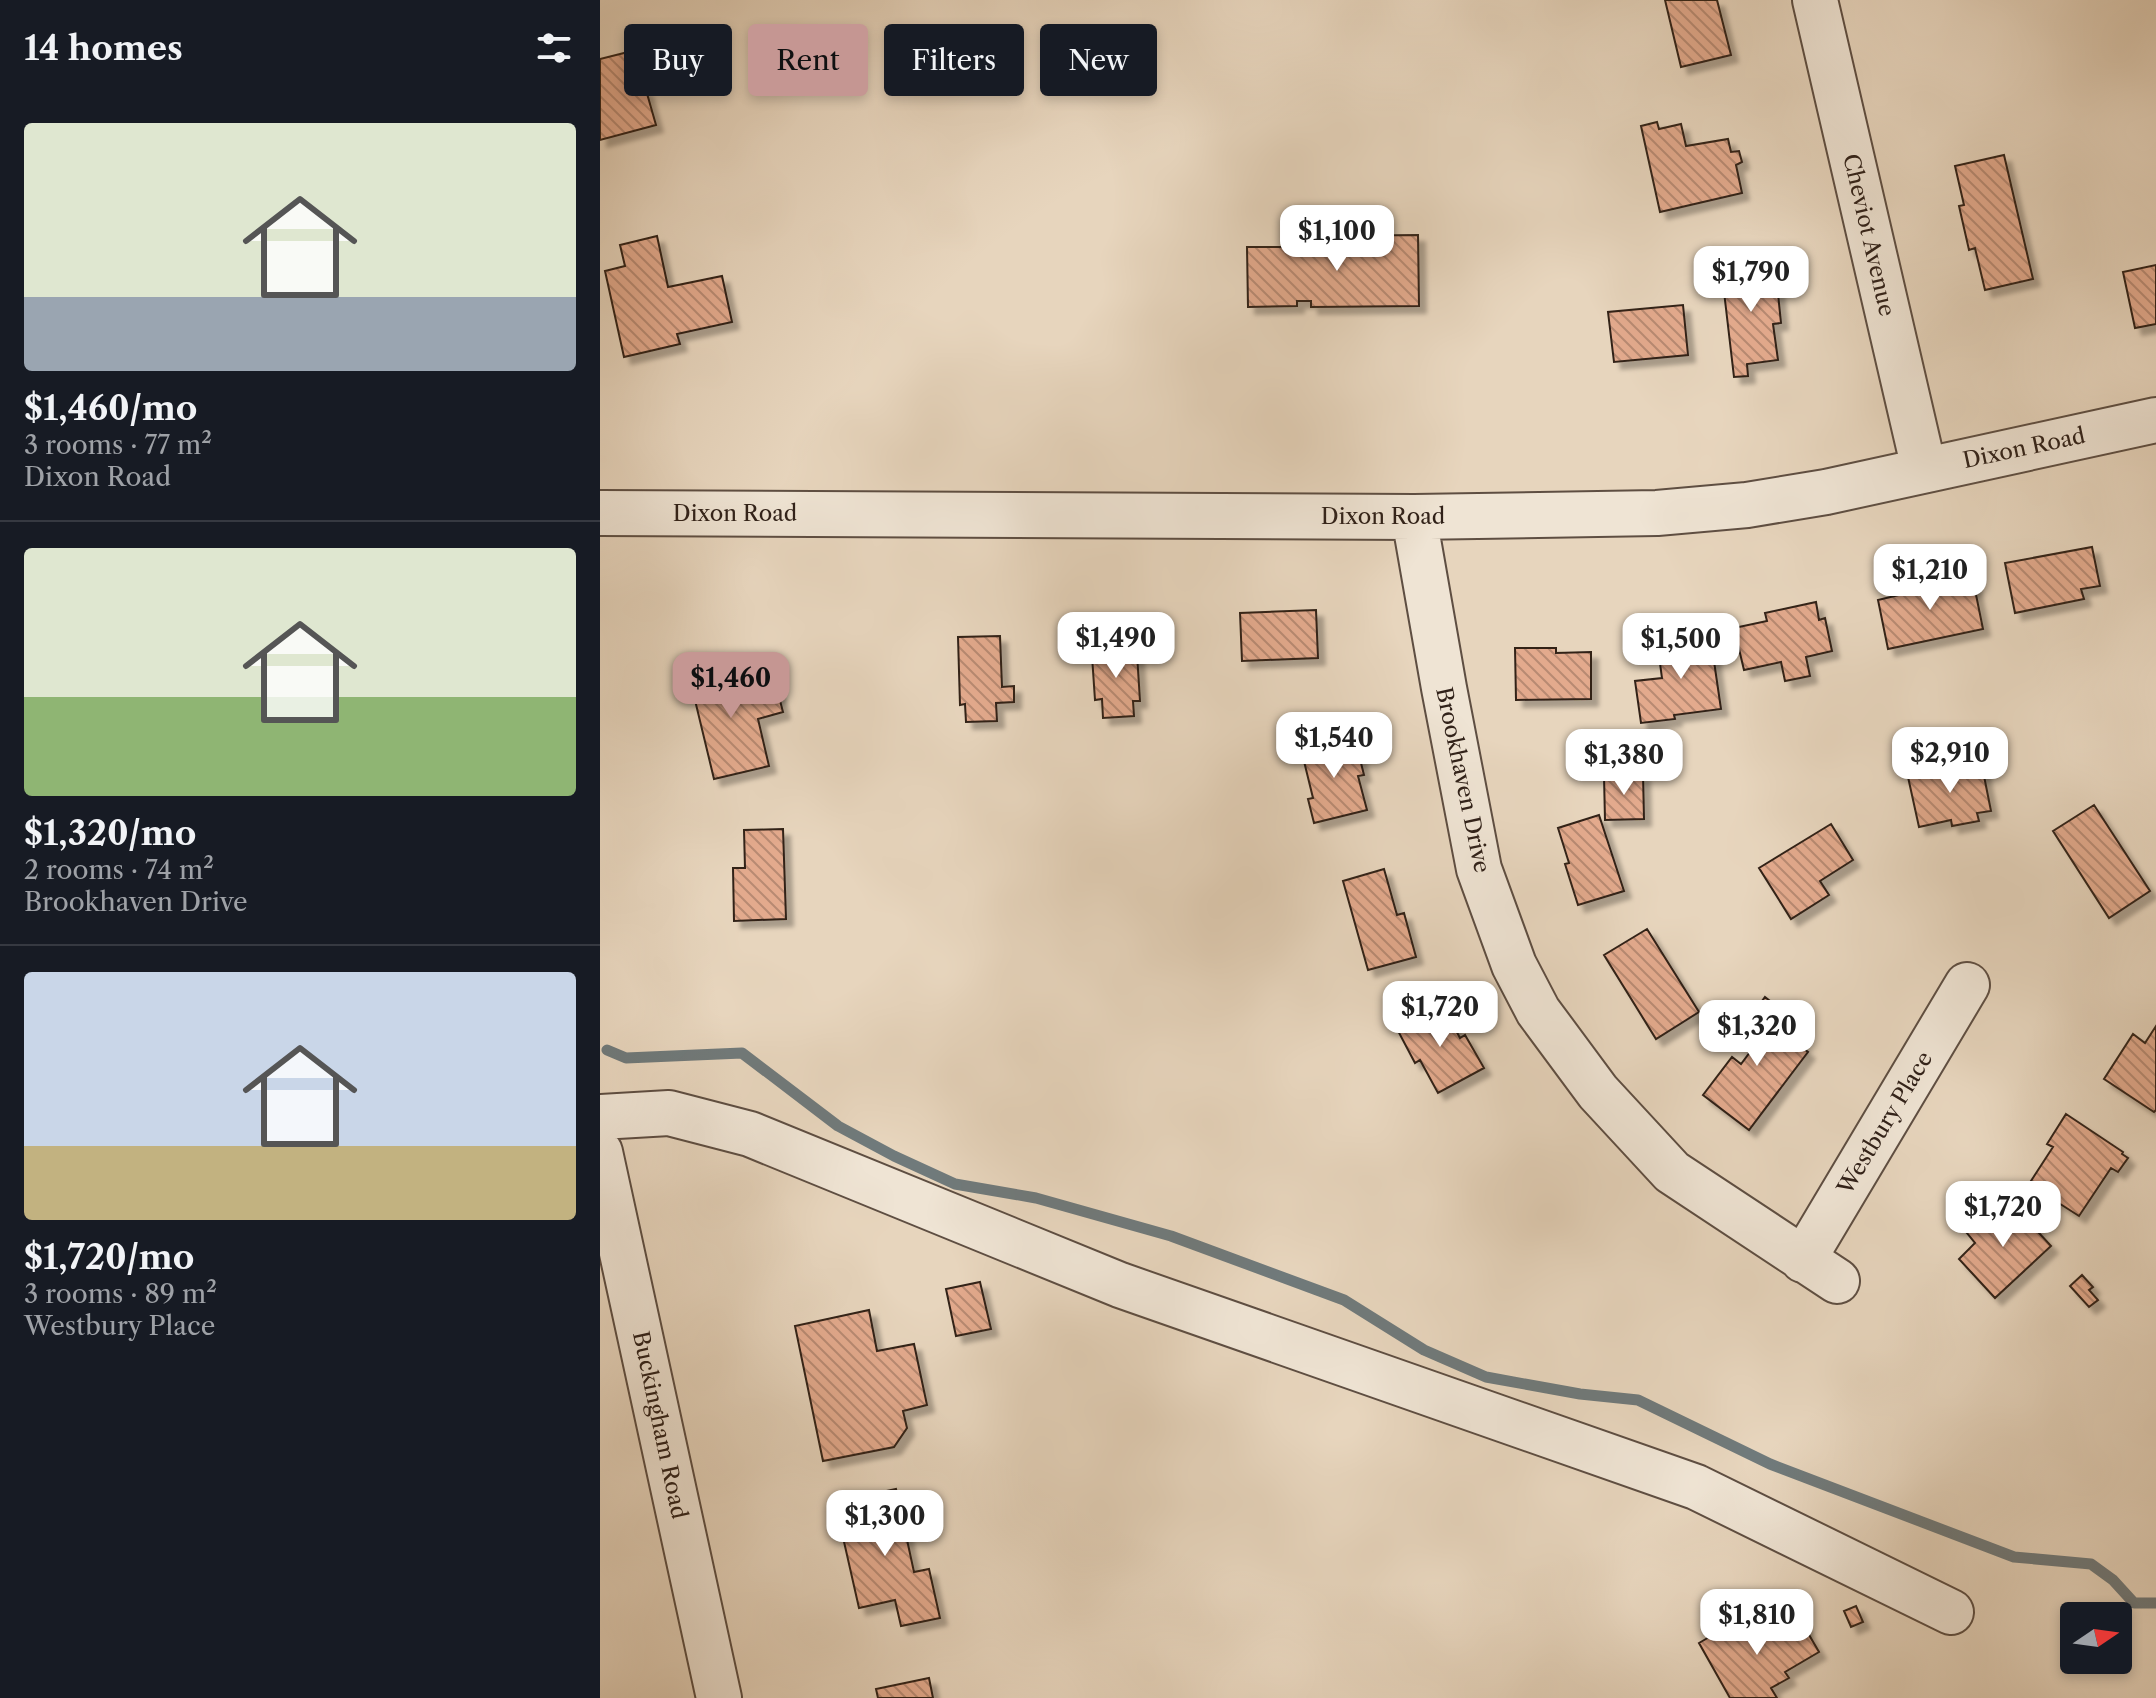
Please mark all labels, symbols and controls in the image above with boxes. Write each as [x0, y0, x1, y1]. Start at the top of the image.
chip: Buy [624, 24, 732, 96]
chip: Rent [748, 24, 868, 96]
chip: Filters [884, 24, 1024, 96]
chip: New [1040, 24, 1157, 96]
icon: filters [532, 26, 576, 70]
text: 14 homes [24, 27, 183, 69]
street label: Cheviot Avenue [1837, 151, 1901, 319]
icon: home [228, 175, 372, 319]
pin: $1,100 [1272, 205, 1402, 273]
text: $1,100 [1298, 215, 1376, 247]
pin: $1,790 [1686, 246, 1816, 314]
text: $1,790 [1712, 256, 1790, 288]
text: $1,460/mo [24, 387, 197, 429]
street label: Dixon Road [1960, 422, 2088, 474]
text: 3 rooms · 77 m² [24, 429, 212, 461]
text: Dixon Road [24, 461, 171, 493]
street label: Dixon Road [673, 500, 797, 527]
street label: Dixon Road [1321, 503, 1445, 530]
pin: $1,210 [1865, 544, 1995, 612]
text: $1,210 [1892, 554, 1968, 586]
icon: home [228, 600, 372, 744]
pin: $1,490 [1051, 612, 1181, 680]
pin: $1,500 [1616, 613, 1746, 681]
text: $1,490 [1076, 622, 1156, 654]
text: $1,500 [1641, 623, 1721, 655]
pin: $1,460 [666, 652, 796, 720]
text: $1,460 [691, 662, 771, 694]
street label: Brookhaven Drive [1430, 685, 1496, 875]
pin: $1,540 [1269, 712, 1399, 780]
text: $1,540 [1294, 722, 1374, 754]
pin: $2,910 [1885, 727, 2015, 795]
pin: $1,380 [1559, 729, 1689, 797]
text: $2,910 [1910, 737, 1990, 769]
text: $1,380 [1584, 739, 1664, 771]
text: $1,320/mo [24, 812, 196, 854]
text: 2 rooms · 74 m² [24, 854, 214, 886]
text: Brookhaven Drive [24, 886, 248, 918]
pin: $1,720 [1375, 981, 1505, 1049]
text: $1,720 [1401, 991, 1479, 1023]
pin: $1,320 [1692, 1000, 1822, 1068]
text: $1,320 [1717, 1010, 1797, 1042]
icon: home [228, 1024, 372, 1168]
street label: Westbury Place [1831, 1047, 1938, 1200]
pin: $1,720 [1938, 1181, 2068, 1249]
text: $1,720 [1964, 1191, 2042, 1223]
text: $1,720/mo [24, 1236, 194, 1278]
text: 3 rooms · 89 m² [24, 1278, 217, 1310]
text: Westbury Place [24, 1310, 215, 1342]
street label: Buckingham Road [627, 1329, 693, 1521]
pin: $1,300 [820, 1490, 950, 1558]
text: $1,300 [844, 1500, 926, 1532]
pin: $1,810 [1692, 1589, 1822, 1657]
text: $1,810 [1718, 1599, 1796, 1631]
north arrow [2060, 1602, 2132, 1674]
map controls [2060, 1602, 2132, 1674]

